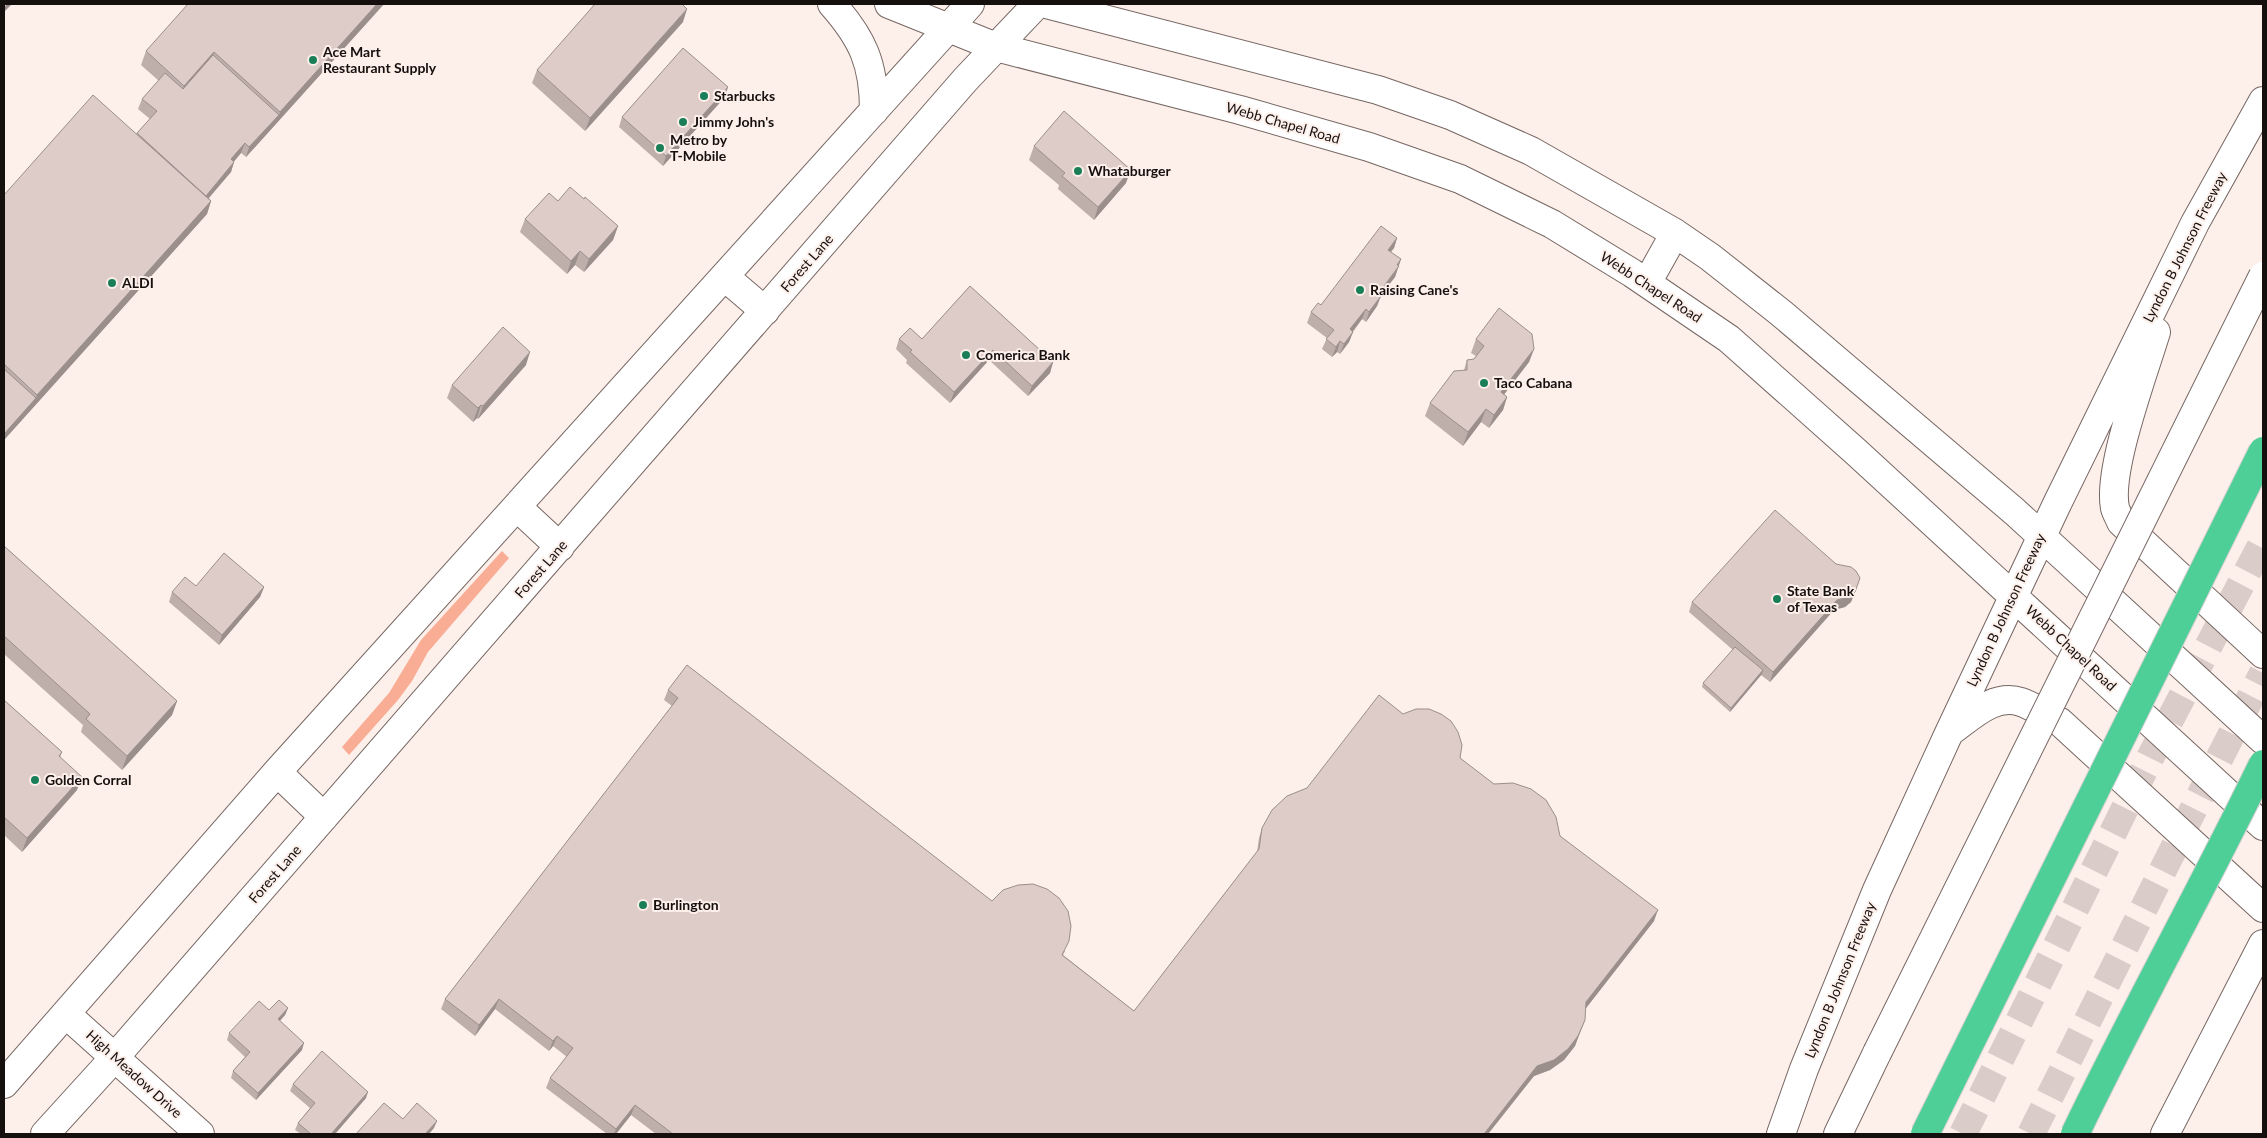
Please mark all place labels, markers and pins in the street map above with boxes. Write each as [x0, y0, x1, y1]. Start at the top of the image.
place label: Ace Mart Restaurant Supply [322, 43, 437, 76]
marker: Ace Mart Restaurant Supply [307, 54, 319, 66]
place label: Starbucks [714, 87, 775, 104]
marker: Starbucks [698, 90, 710, 102]
place label: Jimmy John's [693, 113, 774, 130]
marker: Jimmy John's [677, 116, 689, 128]
place label: Metro by T-Mobile [670, 131, 728, 164]
marker: Metro by T-Mobile [654, 142, 666, 154]
place label: Whataburger [1088, 162, 1172, 179]
marker: Whataburger [1072, 165, 1084, 177]
place label: ALDI [121, 274, 154, 291]
marker: ALDI [106, 277, 118, 289]
place label: Raising Cane's [1370, 281, 1458, 298]
marker: Raising Cane's [1354, 284, 1366, 296]
place label: Comerica Bank [976, 346, 1070, 363]
marker: Comerica Bank [960, 349, 972, 361]
place label: Taco Cabana [1494, 374, 1572, 391]
marker: Taco Cabana [1478, 377, 1490, 389]
place label: State Bank of Texas [1787, 582, 1855, 615]
marker: State Bank of Texas [1771, 593, 1783, 605]
place label: Golden Corral [45, 771, 131, 788]
marker: Golden Corral [29, 774, 41, 786]
place label: Burlington [653, 896, 719, 913]
marker: Burlington [637, 899, 649, 911]

